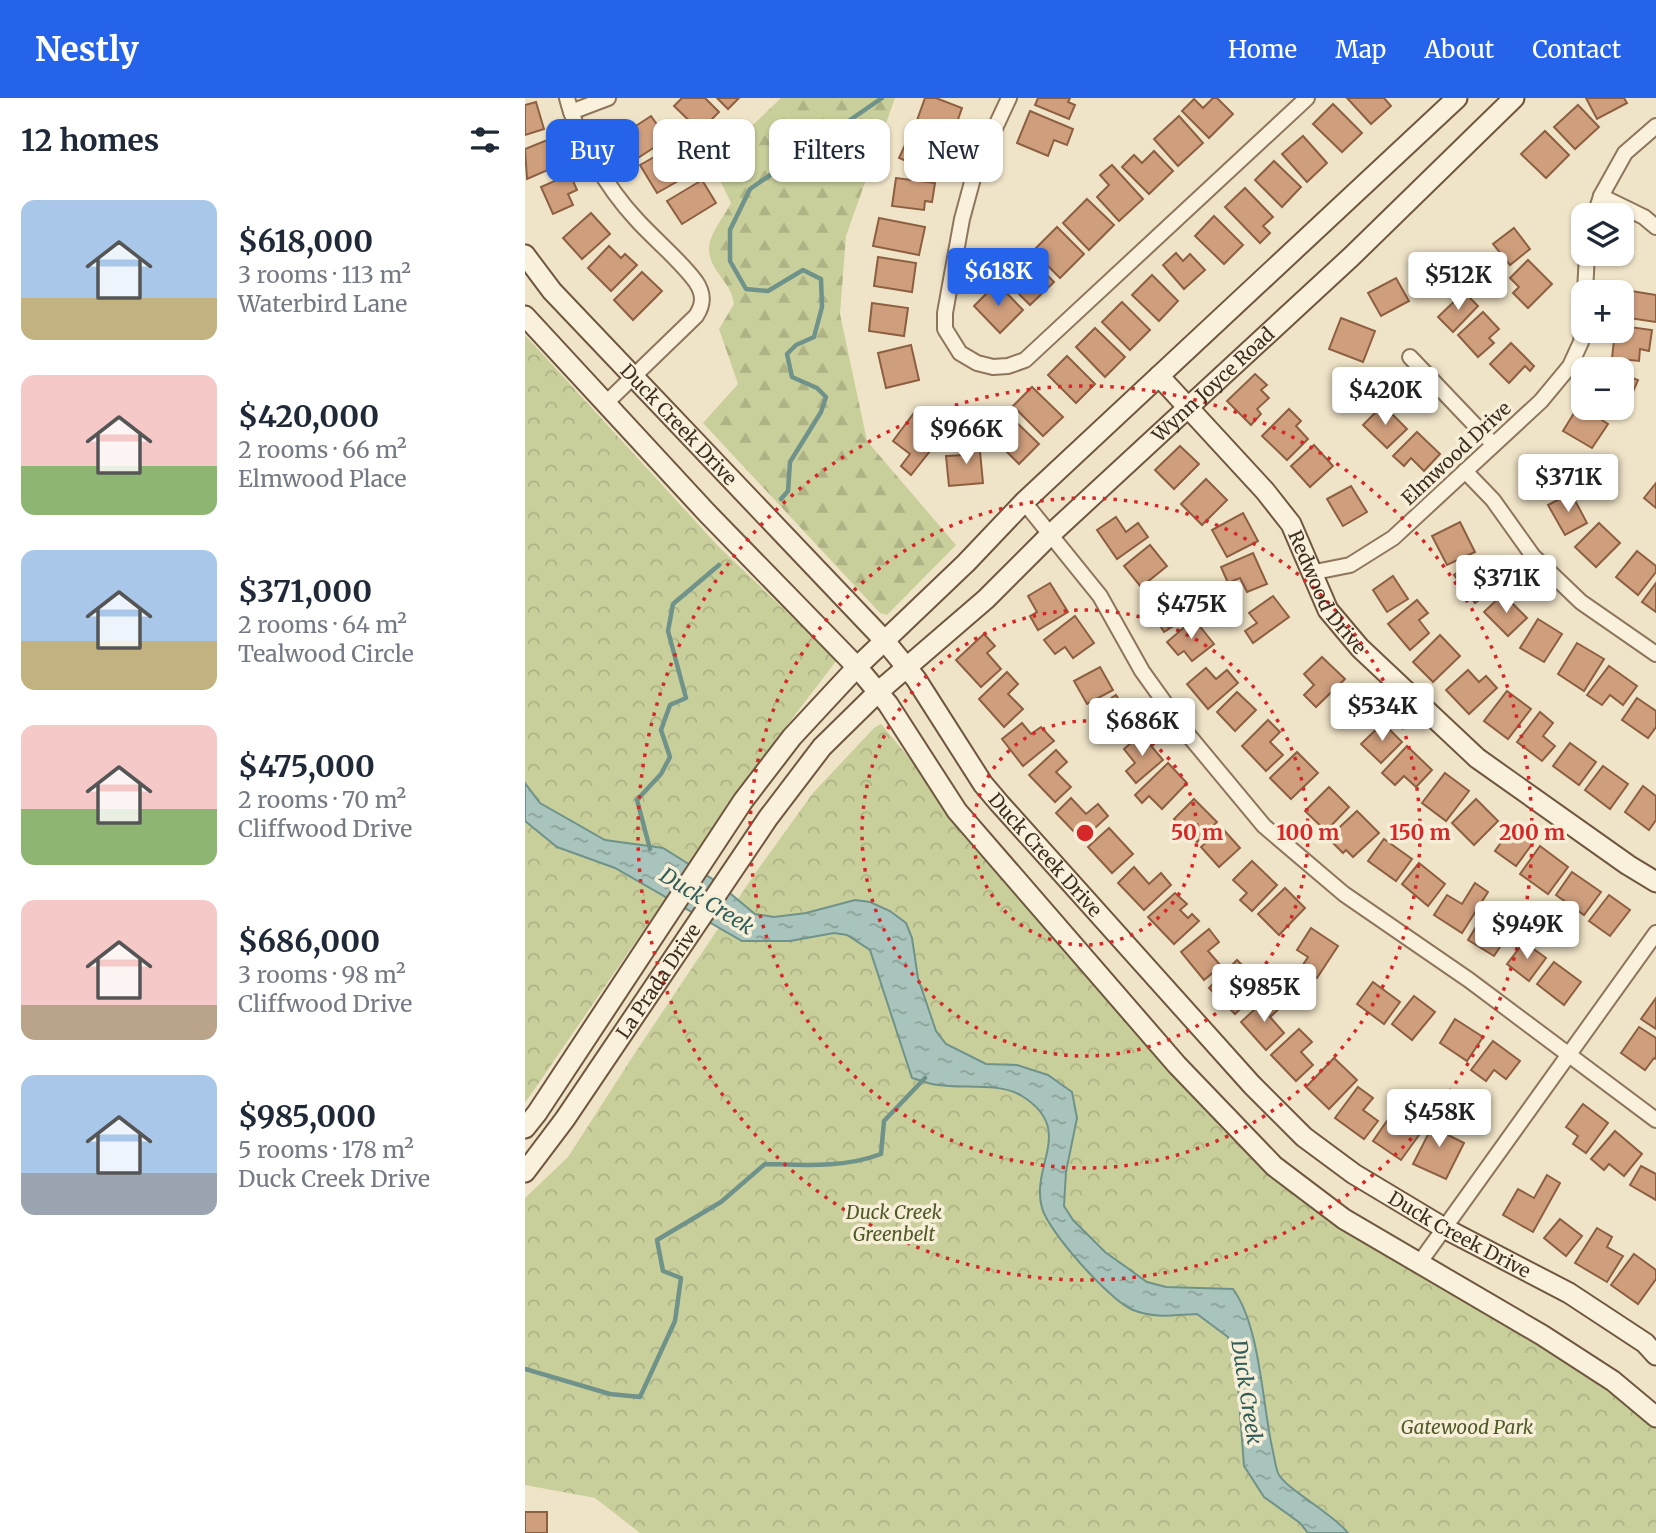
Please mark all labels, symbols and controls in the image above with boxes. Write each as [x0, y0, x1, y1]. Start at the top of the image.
text: Nestly [35, 29, 139, 70]
text: Home [1228, 34, 1297, 65]
text: Map [1335, 34, 1386, 65]
text: About [1424, 34, 1494, 65]
text: Contact [1532, 34, 1621, 65]
chip: Buy [546, 119, 639, 182]
chip: Rent [653, 119, 755, 182]
chip: Filters [769, 119, 890, 182]
chip: New [904, 119, 1003, 182]
text: 12 homes [21, 121, 159, 159]
icon: filters [466, 121, 504, 159]
map controls [1571, 203, 1634, 420]
button: layers [1571, 203, 1634, 266]
text: $618,000 [238, 222, 373, 260]
icon: home [77, 228, 161, 312]
pin: $618K [949, 248, 1047, 308]
pin: $512K [1409, 252, 1507, 312]
text: $618K [964, 256, 1032, 285]
text: 3 rooms · 113 m² [238, 260, 411, 289]
text: $512K [1424, 260, 1492, 289]
button: + [1571, 280, 1634, 343]
text: Waterbird Lane [238, 289, 407, 318]
street label: Wynn Joyce Road [1146, 322, 1279, 448]
button: − [1571, 357, 1634, 420]
street label: Duck Creek Drive [615, 359, 742, 490]
pin: $420K [1336, 368, 1434, 427]
text: $420K [1348, 375, 1422, 404]
street label: Elmwood Drive [1396, 396, 1516, 510]
text: $420,000 [238, 397, 379, 435]
icon: home [77, 403, 161, 487]
pin: $966K [917, 406, 1015, 466]
text: $966K [929, 414, 1003, 443]
text: 2 rooms · 66 m² [238, 435, 407, 464]
pin: $371K [1519, 454, 1617, 514]
text: $371K [1534, 462, 1602, 491]
text: Elmwood Place [238, 464, 407, 493]
street label: Redwood Drive [1283, 527, 1372, 659]
pin: $371K [1457, 556, 1555, 615]
text: $371K [1472, 563, 1540, 592]
text: $371,000 [238, 572, 372, 610]
icon: home [77, 578, 161, 662]
pin: $475K [1142, 582, 1240, 641]
text: $475K [1156, 589, 1226, 618]
text: 2 rooms · 64 m² [238, 610, 407, 639]
text: Tealwood Circle [238, 639, 414, 668]
pin: $534K [1333, 684, 1431, 743]
text: $534K [1347, 691, 1417, 720]
pin: $686K [1093, 698, 1191, 758]
text: $686K [1105, 706, 1179, 735]
text: $475,000 [238, 747, 375, 785]
icon: home [77, 753, 161, 837]
text: 2 rooms · 70 m² [238, 785, 406, 814]
street label: Duck Creek Drive [984, 788, 1107, 922]
text: Cliffwood Drive [238, 814, 412, 843]
text: 50 m [1171, 819, 1223, 846]
text: 100 m [1277, 819, 1339, 846]
text: 150 m [1389, 819, 1451, 846]
text: 200 m [1499, 819, 1565, 846]
centre of rings [1073, 821, 1097, 845]
water label: Duck Creek [654, 861, 759, 941]
pin: $949K [1478, 902, 1576, 961]
text: $949K [1491, 909, 1563, 938]
street label: La Prada Drive [611, 919, 705, 1043]
text: $686,000 [238, 922, 380, 960]
icon: home [77, 928, 161, 1012]
text: 3 rooms · 98 m² [238, 960, 406, 989]
pin: $985K [1215, 964, 1313, 1024]
text: $985K [1228, 972, 1300, 1001]
text: Cliffwood Drive [238, 989, 412, 1018]
pin: $458K [1390, 1090, 1488, 1149]
text: $985,000 [238, 1097, 376, 1135]
text: $458K [1403, 1097, 1475, 1126]
icon: home [77, 1103, 161, 1187]
text: 5 rooms · 178 m² [238, 1135, 414, 1164]
text: Duck Creek Drive [238, 1164, 430, 1193]
street label: Duck Creek Drive [1384, 1186, 1535, 1283]
park label: Duck Creek Greenbelt [845, 1200, 943, 1246]
water label: Duck Creek [1225, 1337, 1269, 1447]
park label: Gatewood Park [1401, 1415, 1534, 1439]

